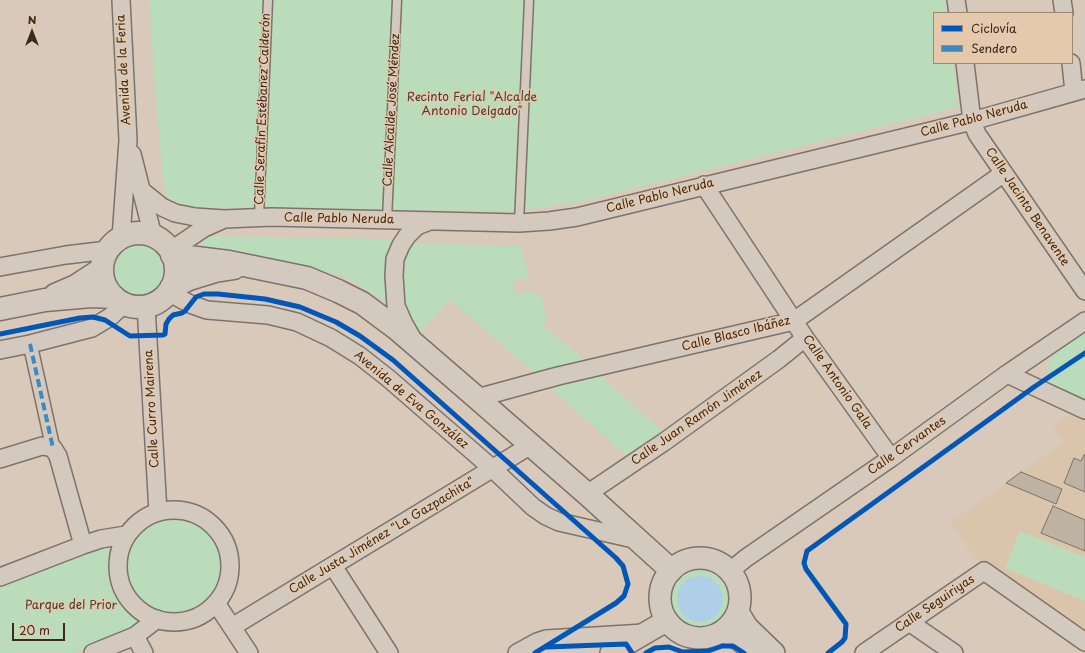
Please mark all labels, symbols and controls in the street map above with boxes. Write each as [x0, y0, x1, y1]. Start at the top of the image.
text: N [28, 11, 36, 28]
north arrow [12, 12, 52, 52]
legend [933, 12, 1073, 64]
street label: Calle Serafín Estébanez Calderón [252, 13, 274, 205]
street label: Avenida de la Feria [114, 14, 134, 126]
text: Ciclovía [971, 19, 1017, 37]
street label: Calle Alcalde José Méndez [381, 33, 403, 187]
text: Sendero [971, 39, 1017, 57]
park label: Recinto Ferial "Alcalde Antonio Delgado" [407, 91, 537, 119]
street label: Calle Pablo Neruda [919, 98, 1029, 140]
street label: Calle Jacinto Benavente [982, 145, 1072, 269]
street label: Calle Pablo Neruda [605, 176, 715, 216]
street label: Calle Pablo Neruda [284, 211, 394, 227]
street label: Calle Blasco Ibáñez [680, 314, 792, 354]
street label: Calle Antonio Gala [799, 332, 875, 432]
street label: Avenida de Eva González [351, 348, 471, 452]
street label: Calle Curro Mairena [142, 350, 162, 468]
street label: Calle Juan Ramón Jiménez [629, 367, 765, 469]
street label: Calle Cervantes [865, 414, 949, 478]
street label: Calle Justa Jiménez "La Gazpachita" [286, 475, 478, 597]
street label: Calle Seguiriyas [893, 572, 977, 636]
park label: Parque del Prior [25, 599, 117, 613]
scale bar [14, 615, 67, 641]
text: 20 m [19, 621, 50, 639]

